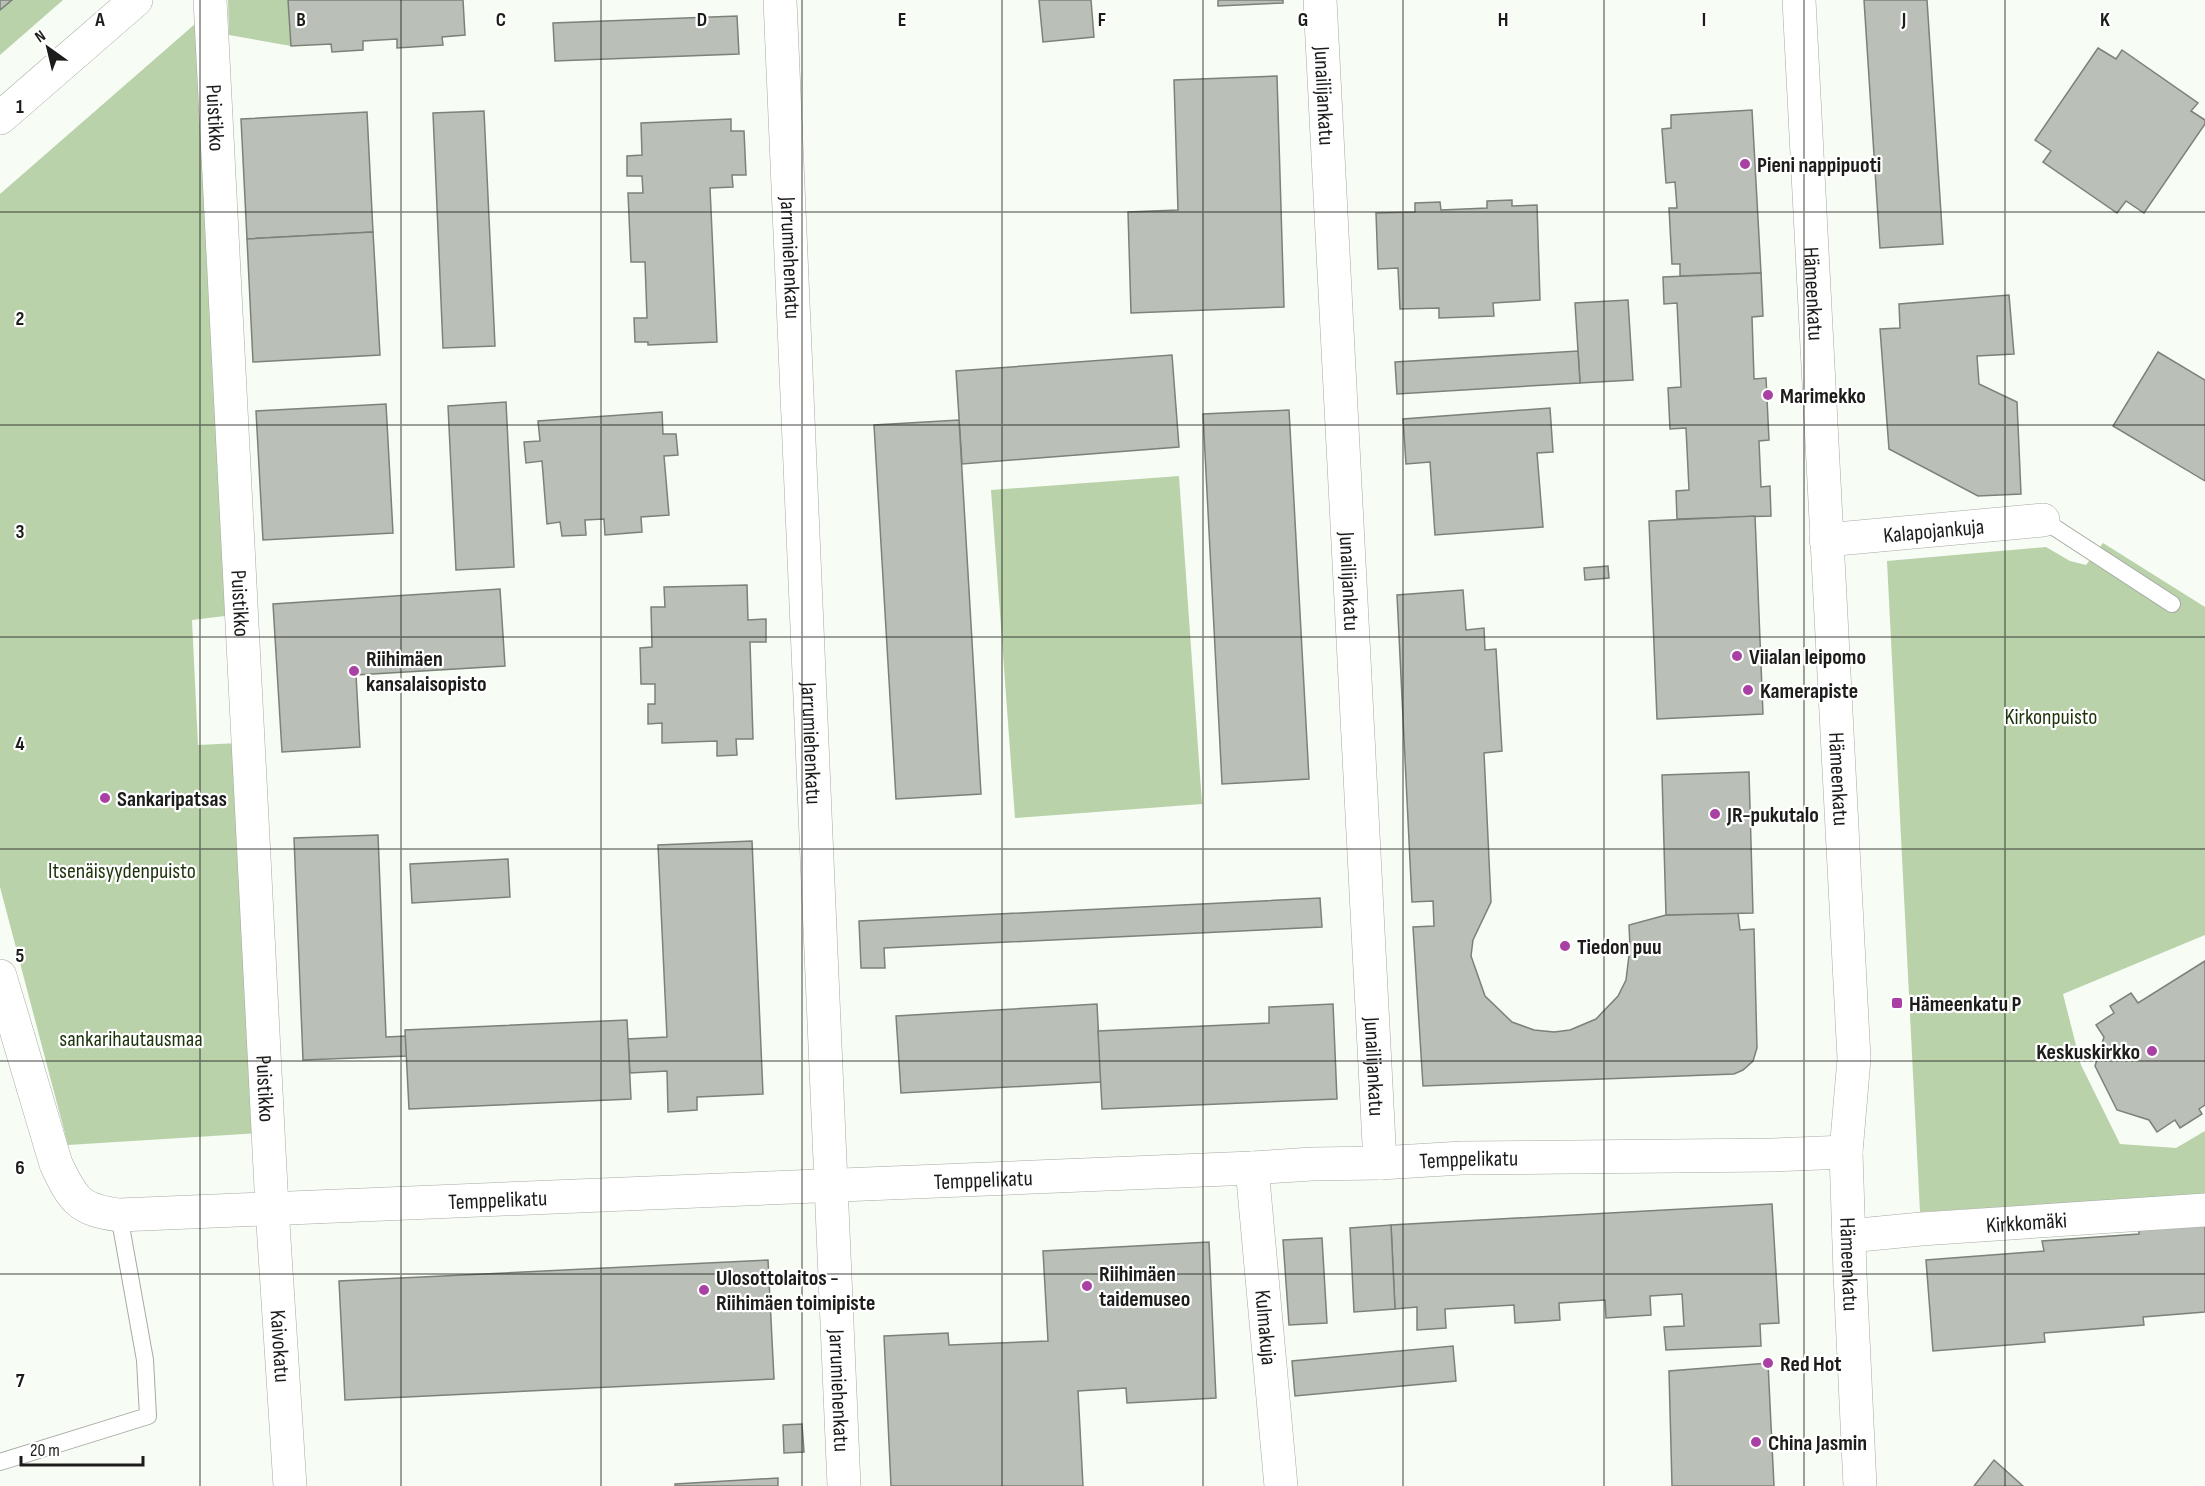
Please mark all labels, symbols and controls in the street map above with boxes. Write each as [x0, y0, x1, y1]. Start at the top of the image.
text: A [94, 8, 105, 32]
text: B [296, 8, 306, 32]
text: C [496, 8, 506, 32]
text: D [697, 8, 707, 32]
text: E [898, 8, 906, 32]
text: F [1098, 8, 1106, 32]
text: G [1298, 8, 1308, 32]
text: H [1498, 8, 1508, 32]
text: I [1702, 8, 1706, 32]
text: J [1901, 8, 1906, 32]
text: K [2100, 8, 2110, 32]
north arrow [18, 18, 78, 78]
text: N [32, 27, 49, 47]
street label: Junailijankatu [1307, 45, 1339, 146]
street label: Puistikko [199, 84, 230, 152]
text: 1 [16, 95, 24, 119]
place label: Pieni nappipuoti [1757, 152, 1881, 179]
marker: Pieni nappipuoti [1738, 157, 1752, 171]
street label: Jarrumiehenkatu [773, 195, 806, 320]
street label: Hämeenkatu [1797, 246, 1829, 341]
text: 2 [16, 307, 24, 331]
place label: Marimekko [1780, 383, 1866, 410]
marker: Marimekko [1761, 388, 1775, 402]
street label: Kalapojankuja [1882, 514, 1985, 550]
text: 3 [16, 520, 25, 544]
street label: Junailijankatu [1332, 530, 1365, 631]
street label: Puistikko [224, 569, 255, 637]
place label: Viialan leipomo [1749, 644, 1866, 671]
place label: Riihimäen kansalaisopisto [366, 646, 487, 698]
marker: Viialan leipomo [1730, 649, 1744, 663]
marker: Riihimäen kansalaisopisto [347, 664, 361, 678]
place label: Kamerapiste [1760, 678, 1858, 705]
street label: Jarrumiehenkatu [794, 681, 827, 805]
marker: Kamerapiste [1741, 683, 1755, 697]
park label: Kirkonpuisto [2005, 704, 2097, 731]
text: 4 [15, 732, 25, 756]
street label: Hämeenkatu [1822, 732, 1854, 827]
place label: Sankaripatsas [117, 786, 227, 813]
marker: Sankaripatsas [98, 791, 112, 805]
place label: JR-pukutalo [1726, 802, 1819, 829]
marker: JR-pukutalo [1708, 807, 1722, 821]
park label: Itsenäisyydenpuisto [48, 858, 196, 885]
place label: Tiedon puu [1577, 934, 1662, 961]
marker: Tiedon puu [1558, 939, 1572, 953]
text: 5 [16, 944, 25, 968]
place label: Hämeenkatu P [1909, 991, 2021, 1018]
marker: Hämeenkatu P [1890, 996, 1904, 1010]
street label: Junailijankatu [1357, 1016, 1390, 1117]
park label: sankarihautausmaa [59, 1026, 203, 1053]
place label: Keskuskirkko [2036, 1039, 2140, 1066]
marker: Keskuskirkko [2145, 1044, 2159, 1058]
street label: Puistikko [249, 1055, 280, 1123]
street label: Temppelikatu [1418, 1145, 1518, 1176]
text: 6 [15, 1156, 25, 1180]
street label: Temppelikatu [933, 1165, 1033, 1196]
street label: Temppelikatu [448, 1185, 548, 1216]
street label: Kirkkomäki [1985, 1207, 2068, 1240]
street label: Hämeenkatu [1833, 1217, 1864, 1312]
place label: Riihimäen taidemuseo [1099, 1261, 1190, 1313]
place label: Ulosottolaitos - Riihimäen toimipiste [716, 1265, 875, 1317]
marker: Riihimäen taidemuseo [1080, 1279, 1094, 1293]
marker: Ulosottolaitos - Riihimäen toimipiste [697, 1283, 711, 1297]
street label: Kulmakuja [1248, 1289, 1282, 1366]
street label: Kaivokatu [264, 1309, 295, 1383]
street label: Jarrumiehenkatu [822, 1328, 855, 1453]
place label: Red Hot [1780, 1351, 1842, 1378]
marker: Red Hot [1761, 1356, 1775, 1370]
text: 7 [16, 1369, 25, 1393]
scale bar [21, 1429, 142, 1467]
place label: China Jasmin [1768, 1430, 1867, 1457]
marker: China Jasmin [1749, 1435, 1763, 1449]
text: 20 m [30, 1440, 60, 1461]

